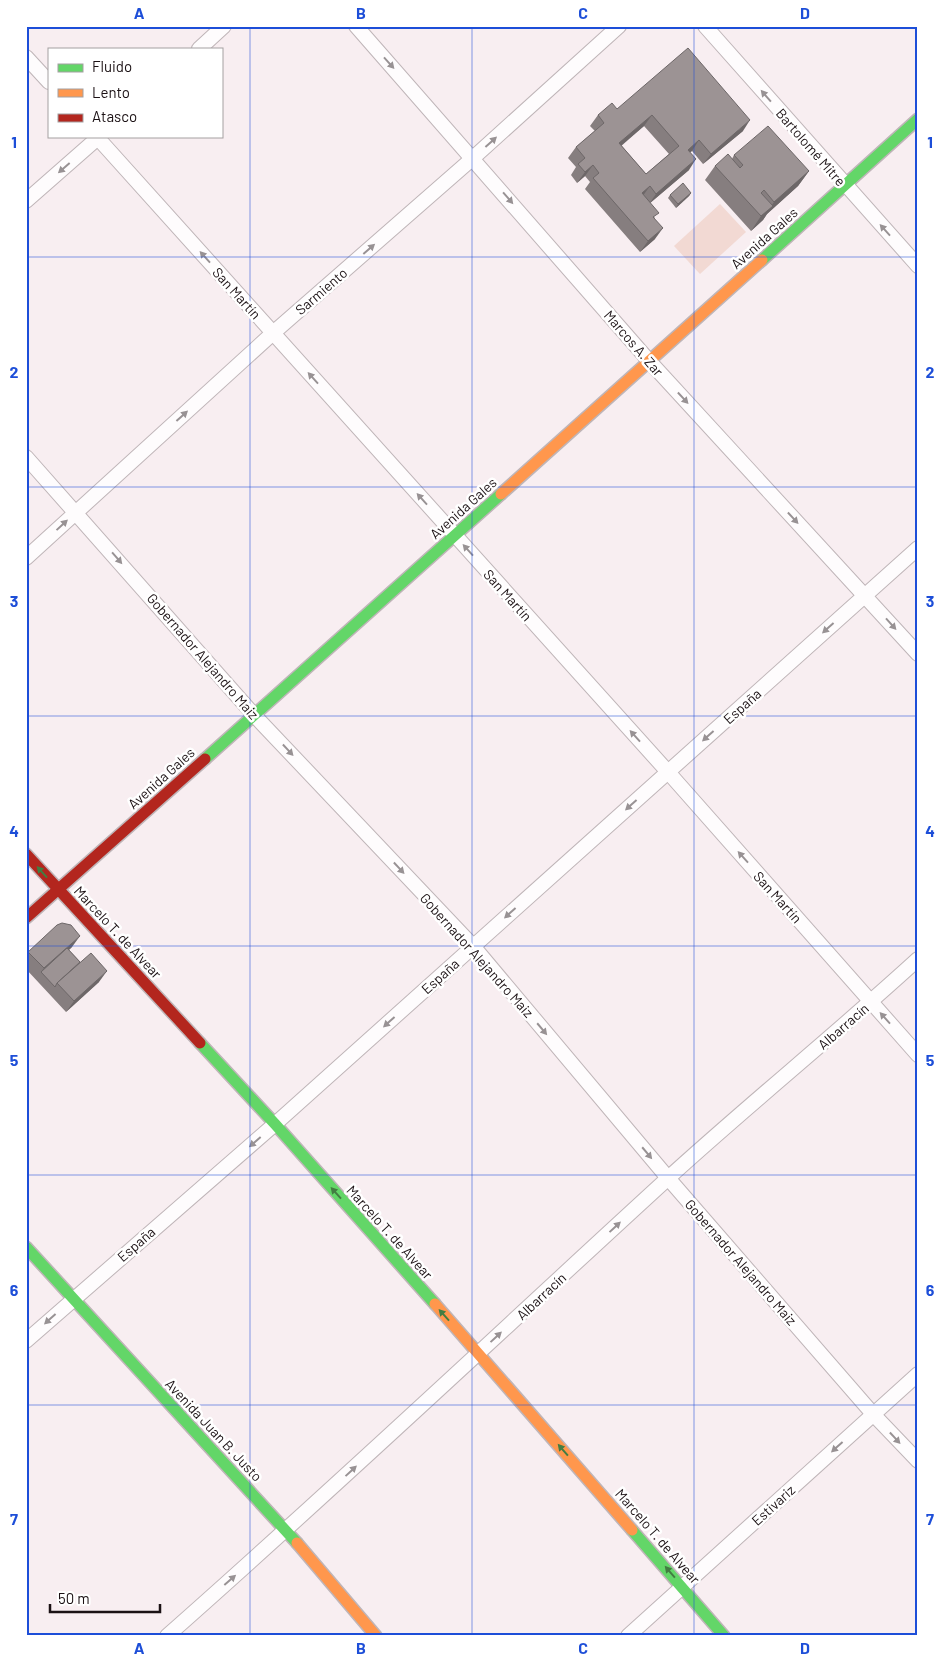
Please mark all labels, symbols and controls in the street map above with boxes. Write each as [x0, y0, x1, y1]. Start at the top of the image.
text: A [134, 3, 145, 22]
text: B [356, 3, 366, 22]
text: C [578, 3, 588, 22]
text: D [800, 3, 810, 22]
legend [48, 48, 222, 138]
one-way arrow [383, 56, 394, 69]
text: Fluido [92, 57, 132, 75]
text: Lento [92, 83, 130, 101]
one-way arrow [760, 90, 772, 102]
street label: Bartolomé Mitre [773, 105, 849, 189]
text: Atasco [92, 107, 137, 125]
text: 1 [11, 132, 17, 151]
text: 1 [927, 132, 933, 151]
one-way arrow [485, 136, 497, 148]
one-way arrow [57, 163, 70, 174]
one-way arrow [502, 191, 513, 204]
street label: Avenida Gales [727, 204, 801, 272]
one-way arrow [879, 225, 891, 237]
one-way arrow [362, 244, 375, 255]
one-way arrow [199, 252, 211, 264]
street label: San Martín [209, 264, 265, 322]
street label: Sarmiento [292, 264, 350, 318]
street label: Marcos A. Zar [601, 307, 667, 379]
text: 2 [10, 362, 19, 381]
text: 2 [926, 362, 935, 381]
one-way arrow [308, 372, 319, 385]
one-way arrow [677, 391, 689, 403]
one-way arrow [176, 410, 188, 422]
street label: Avenida Gales [426, 474, 500, 542]
one-way arrow [416, 494, 428, 506]
one-way arrow [787, 511, 799, 523]
one-way arrow [56, 519, 68, 531]
one-way arrow [462, 545, 474, 557]
one-way arrow [111, 552, 123, 564]
street label: San Martín [480, 566, 536, 624]
street label: Gobernador Alejandro Maiz [144, 589, 262, 723]
text: 3 [10, 591, 18, 610]
text: 3 [926, 591, 934, 610]
one-way arrow [885, 618, 897, 630]
one-way arrow [823, 622, 835, 634]
street label: España [720, 685, 764, 727]
one-way arrow [629, 731, 641, 743]
one-way arrow [701, 731, 714, 742]
street label: Avenida Gales [124, 744, 198, 812]
one-way arrow [282, 744, 294, 756]
one-way arrow [626, 799, 638, 811]
text: 4 [9, 821, 19, 840]
text: 4 [925, 821, 935, 840]
one-way arrow [737, 852, 749, 864]
one-way arrow [393, 862, 405, 874]
one-way arrow [36, 866, 48, 878]
street label: San Martín [750, 868, 806, 926]
street label: Marcelo T. de Alvear [71, 882, 165, 982]
street label: Gobernador Alejandro Maiz [417, 889, 537, 1021]
one-way arrow [505, 907, 517, 919]
street label: España [418, 955, 462, 997]
street label: Albarracín [814, 999, 872, 1053]
one-way arrow [880, 1012, 891, 1025]
one-way arrow [384, 1016, 396, 1028]
one-way arrow [537, 1022, 548, 1035]
text: 5 [10, 1050, 19, 1069]
text: 5 [926, 1050, 935, 1069]
one-way arrow [248, 1136, 261, 1147]
one-way arrow [641, 1146, 653, 1158]
street label: Marcelo T. de Alvear [343, 1182, 437, 1282]
one-way arrow [330, 1188, 342, 1200]
street label: Gobernador Alejandro Maiz [682, 1195, 800, 1329]
one-way arrow [609, 1221, 621, 1233]
street label: España [114, 1223, 158, 1265]
street label: Albarracín [513, 1269, 569, 1323]
text: 6 [10, 1280, 19, 1299]
text: 6 [926, 1280, 935, 1299]
one-way arrow [438, 1309, 450, 1321]
one-way arrow [43, 1314, 56, 1325]
one-way arrow [489, 1331, 501, 1343]
street label: Avenida Juan B. Justo [162, 1375, 266, 1485]
one-way arrow [889, 1431, 901, 1443]
one-way arrow [831, 1441, 843, 1453]
one-way arrow [557, 1444, 568, 1457]
one-way arrow [344, 1465, 356, 1477]
street label: Estivariz [748, 1481, 798, 1529]
street label: Marcelo T. de Alvear [612, 1485, 704, 1587]
text: 7 [10, 1509, 18, 1528]
text: 7 [926, 1509, 934, 1528]
one-way arrow [664, 1566, 675, 1579]
one-way arrow [224, 1575, 237, 1586]
scale bar [50, 1582, 160, 1614]
text: 50 m [58, 1589, 90, 1607]
text: A [134, 1638, 145, 1657]
text: B [356, 1638, 366, 1657]
text: C [578, 1638, 588, 1657]
text: D [800, 1638, 810, 1657]

